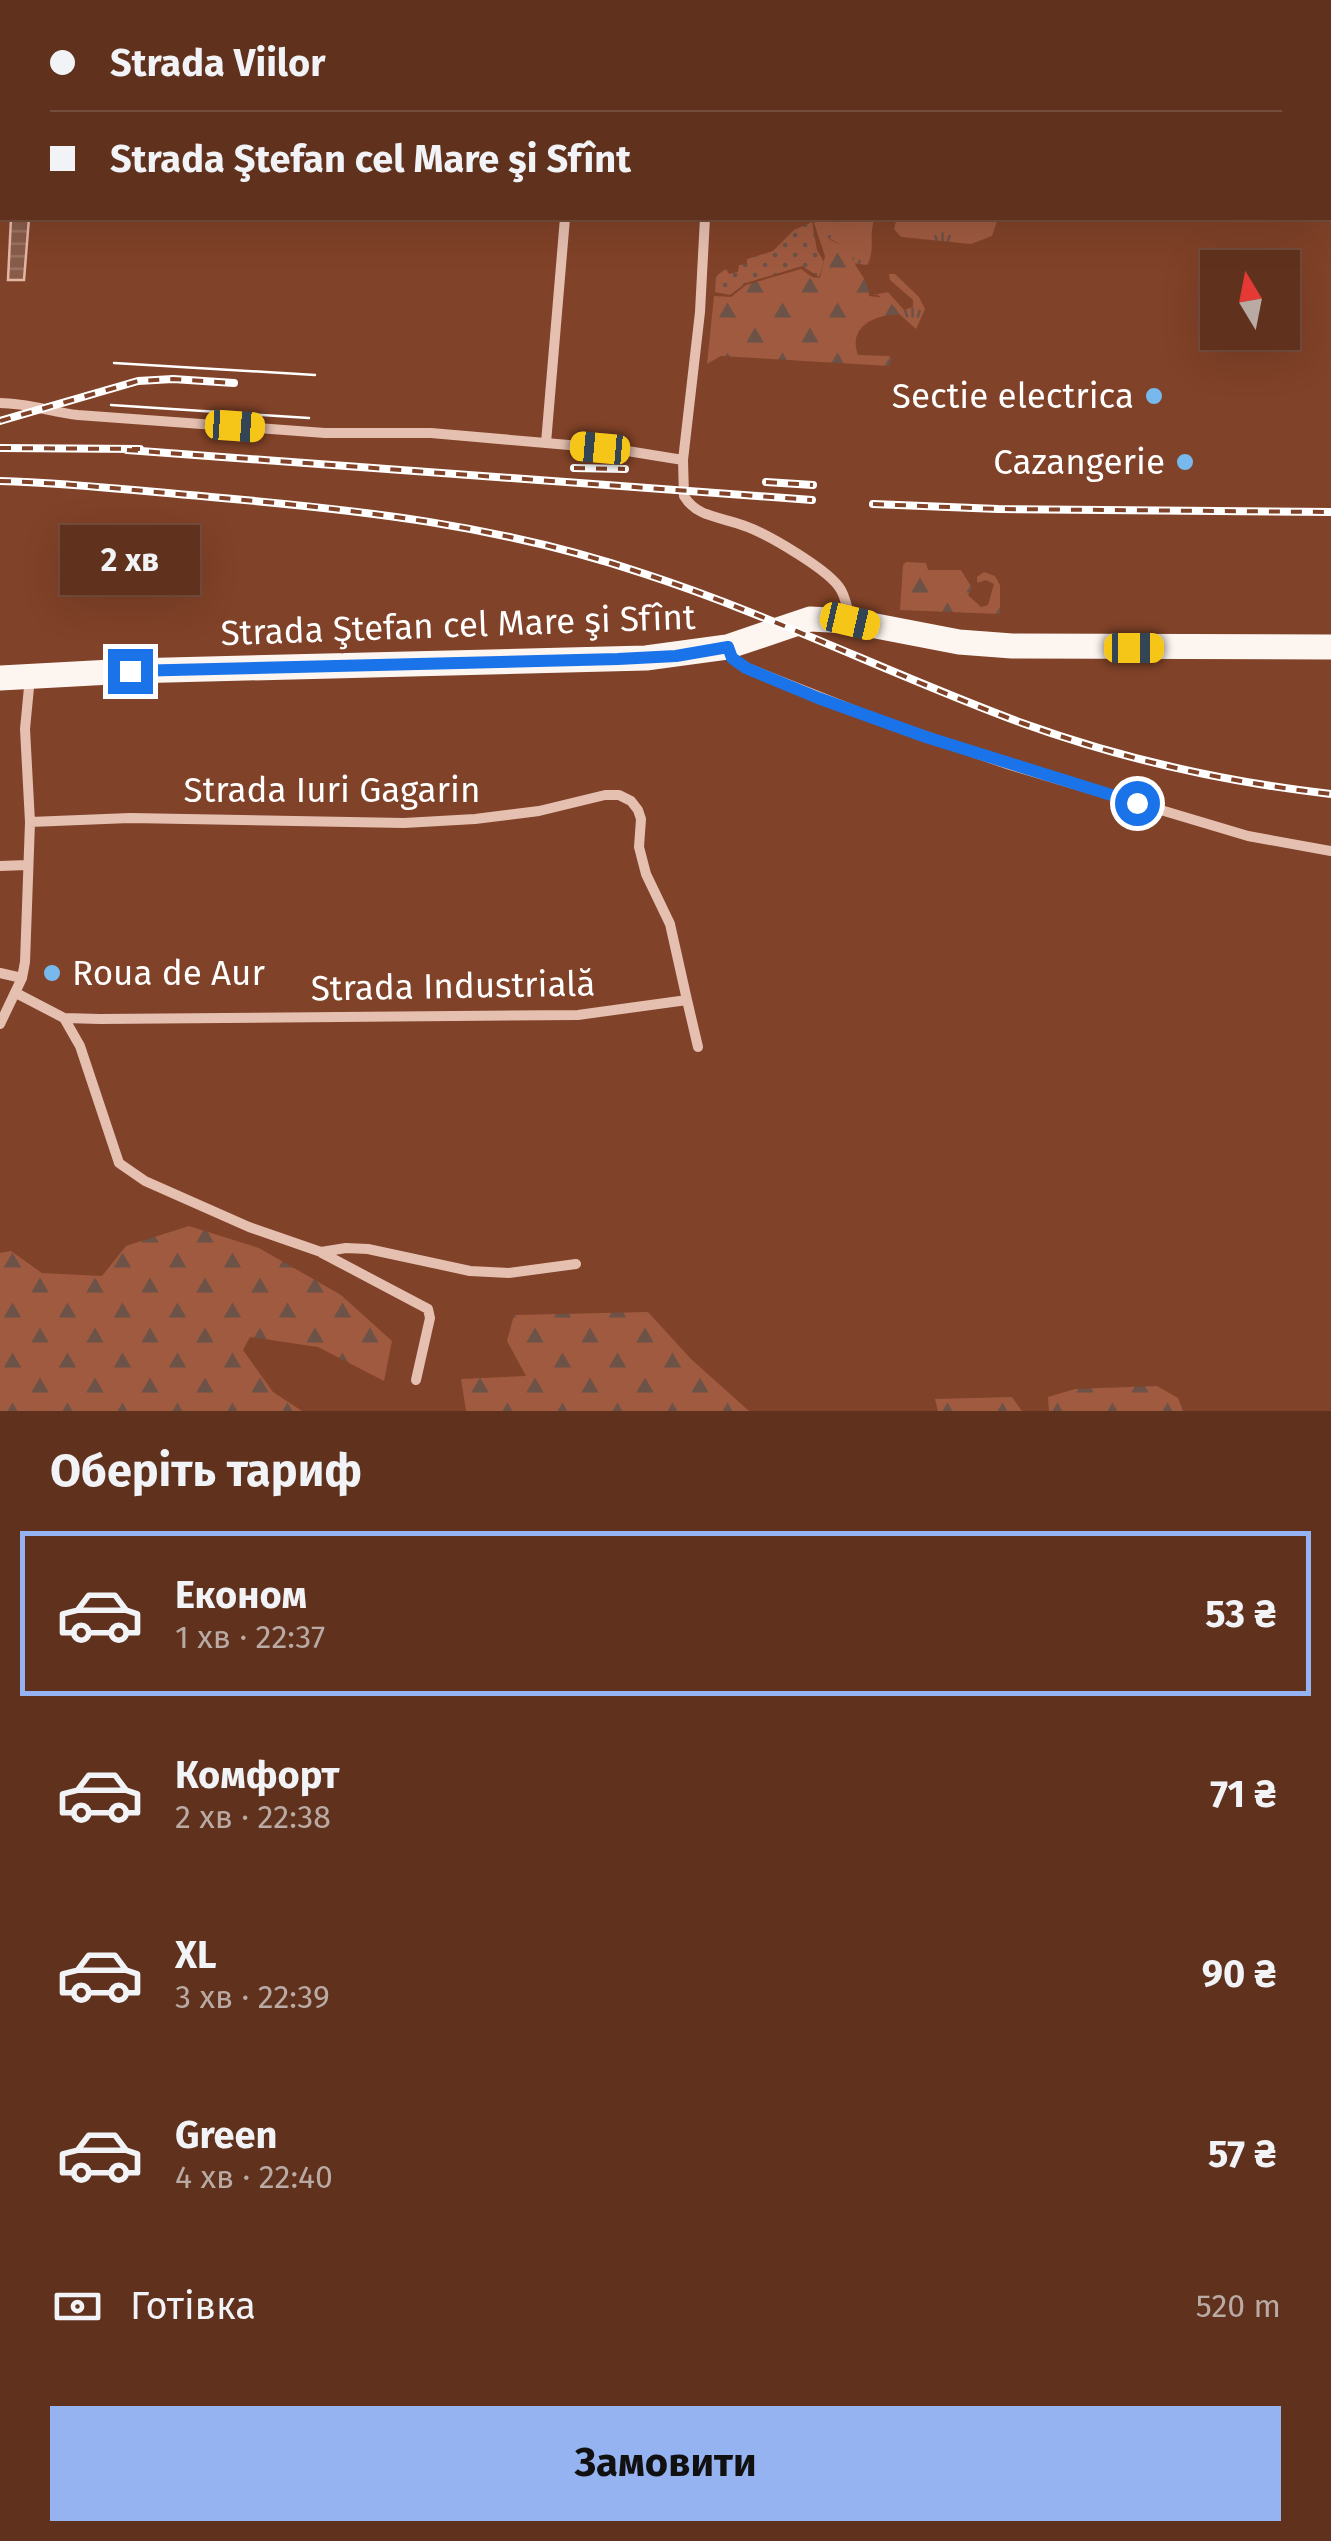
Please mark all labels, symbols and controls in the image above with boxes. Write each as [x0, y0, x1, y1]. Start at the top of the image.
text: Strada Viilor [110, 40, 325, 86]
text: Strada Ştefan cel Mare şi Sfînt [110, 136, 631, 182]
north arrow [1200, 250, 1300, 350]
map controls [1200, 250, 1300, 350]
place label: Sectie electrica [892, 375, 1134, 417]
marker: Sectie electrica [1143, 385, 1165, 407]
car [204, 409, 266, 443]
car [569, 430, 631, 466]
place label: Cazangerie [993, 441, 1165, 483]
marker: Cazangerie [1174, 451, 1196, 473]
callout: 2 хв [60, 526, 200, 596]
text: 2 хв [101, 541, 159, 579]
street label: Strada Ştefan cel Mare şi Sfînt [220, 596, 696, 654]
car [817, 600, 883, 642]
car [1104, 633, 1164, 663]
route end [108, 649, 153, 694]
street label: Strada Iuri Gagarin [184, 769, 480, 811]
route start [1115, 781, 1160, 826]
place label: Roua de Aur [72, 952, 265, 994]
marker: Roua de Aur [41, 962, 63, 984]
street label: Strada Industrială [310, 963, 596, 1009]
text: Оберіть тариф [50, 1444, 362, 1498]
icon: car [55, 1569, 145, 1659]
text: Економ [175, 1572, 307, 1618]
text: 53 ₴ [1205, 1591, 1276, 1637]
text: 1 хв · 22:37 [175, 1618, 325, 1656]
icon: car [55, 1749, 145, 1839]
text: Комфорт [175, 1752, 339, 1798]
text: 71 ₴ [1210, 1771, 1276, 1817]
text: 2 хв · 22:38 [175, 1798, 331, 1836]
icon: car [55, 1929, 145, 2019]
text: XL [175, 1932, 217, 1978]
text: 90 ₴ [1202, 1951, 1276, 1997]
text: 3 хв · 22:39 [175, 1978, 330, 2016]
icon: car [55, 2109, 145, 2199]
text: Green [175, 2112, 278, 2158]
text: 57 ₴ [1208, 2131, 1276, 2177]
text: 4 хв · 22:40 [175, 2158, 333, 2196]
icon: cash [50, 2279, 105, 2334]
text: Готівка [130, 2283, 256, 2329]
text: 520 m [1196, 2287, 1281, 2325]
button: Замовити [50, 2406, 1281, 2521]

